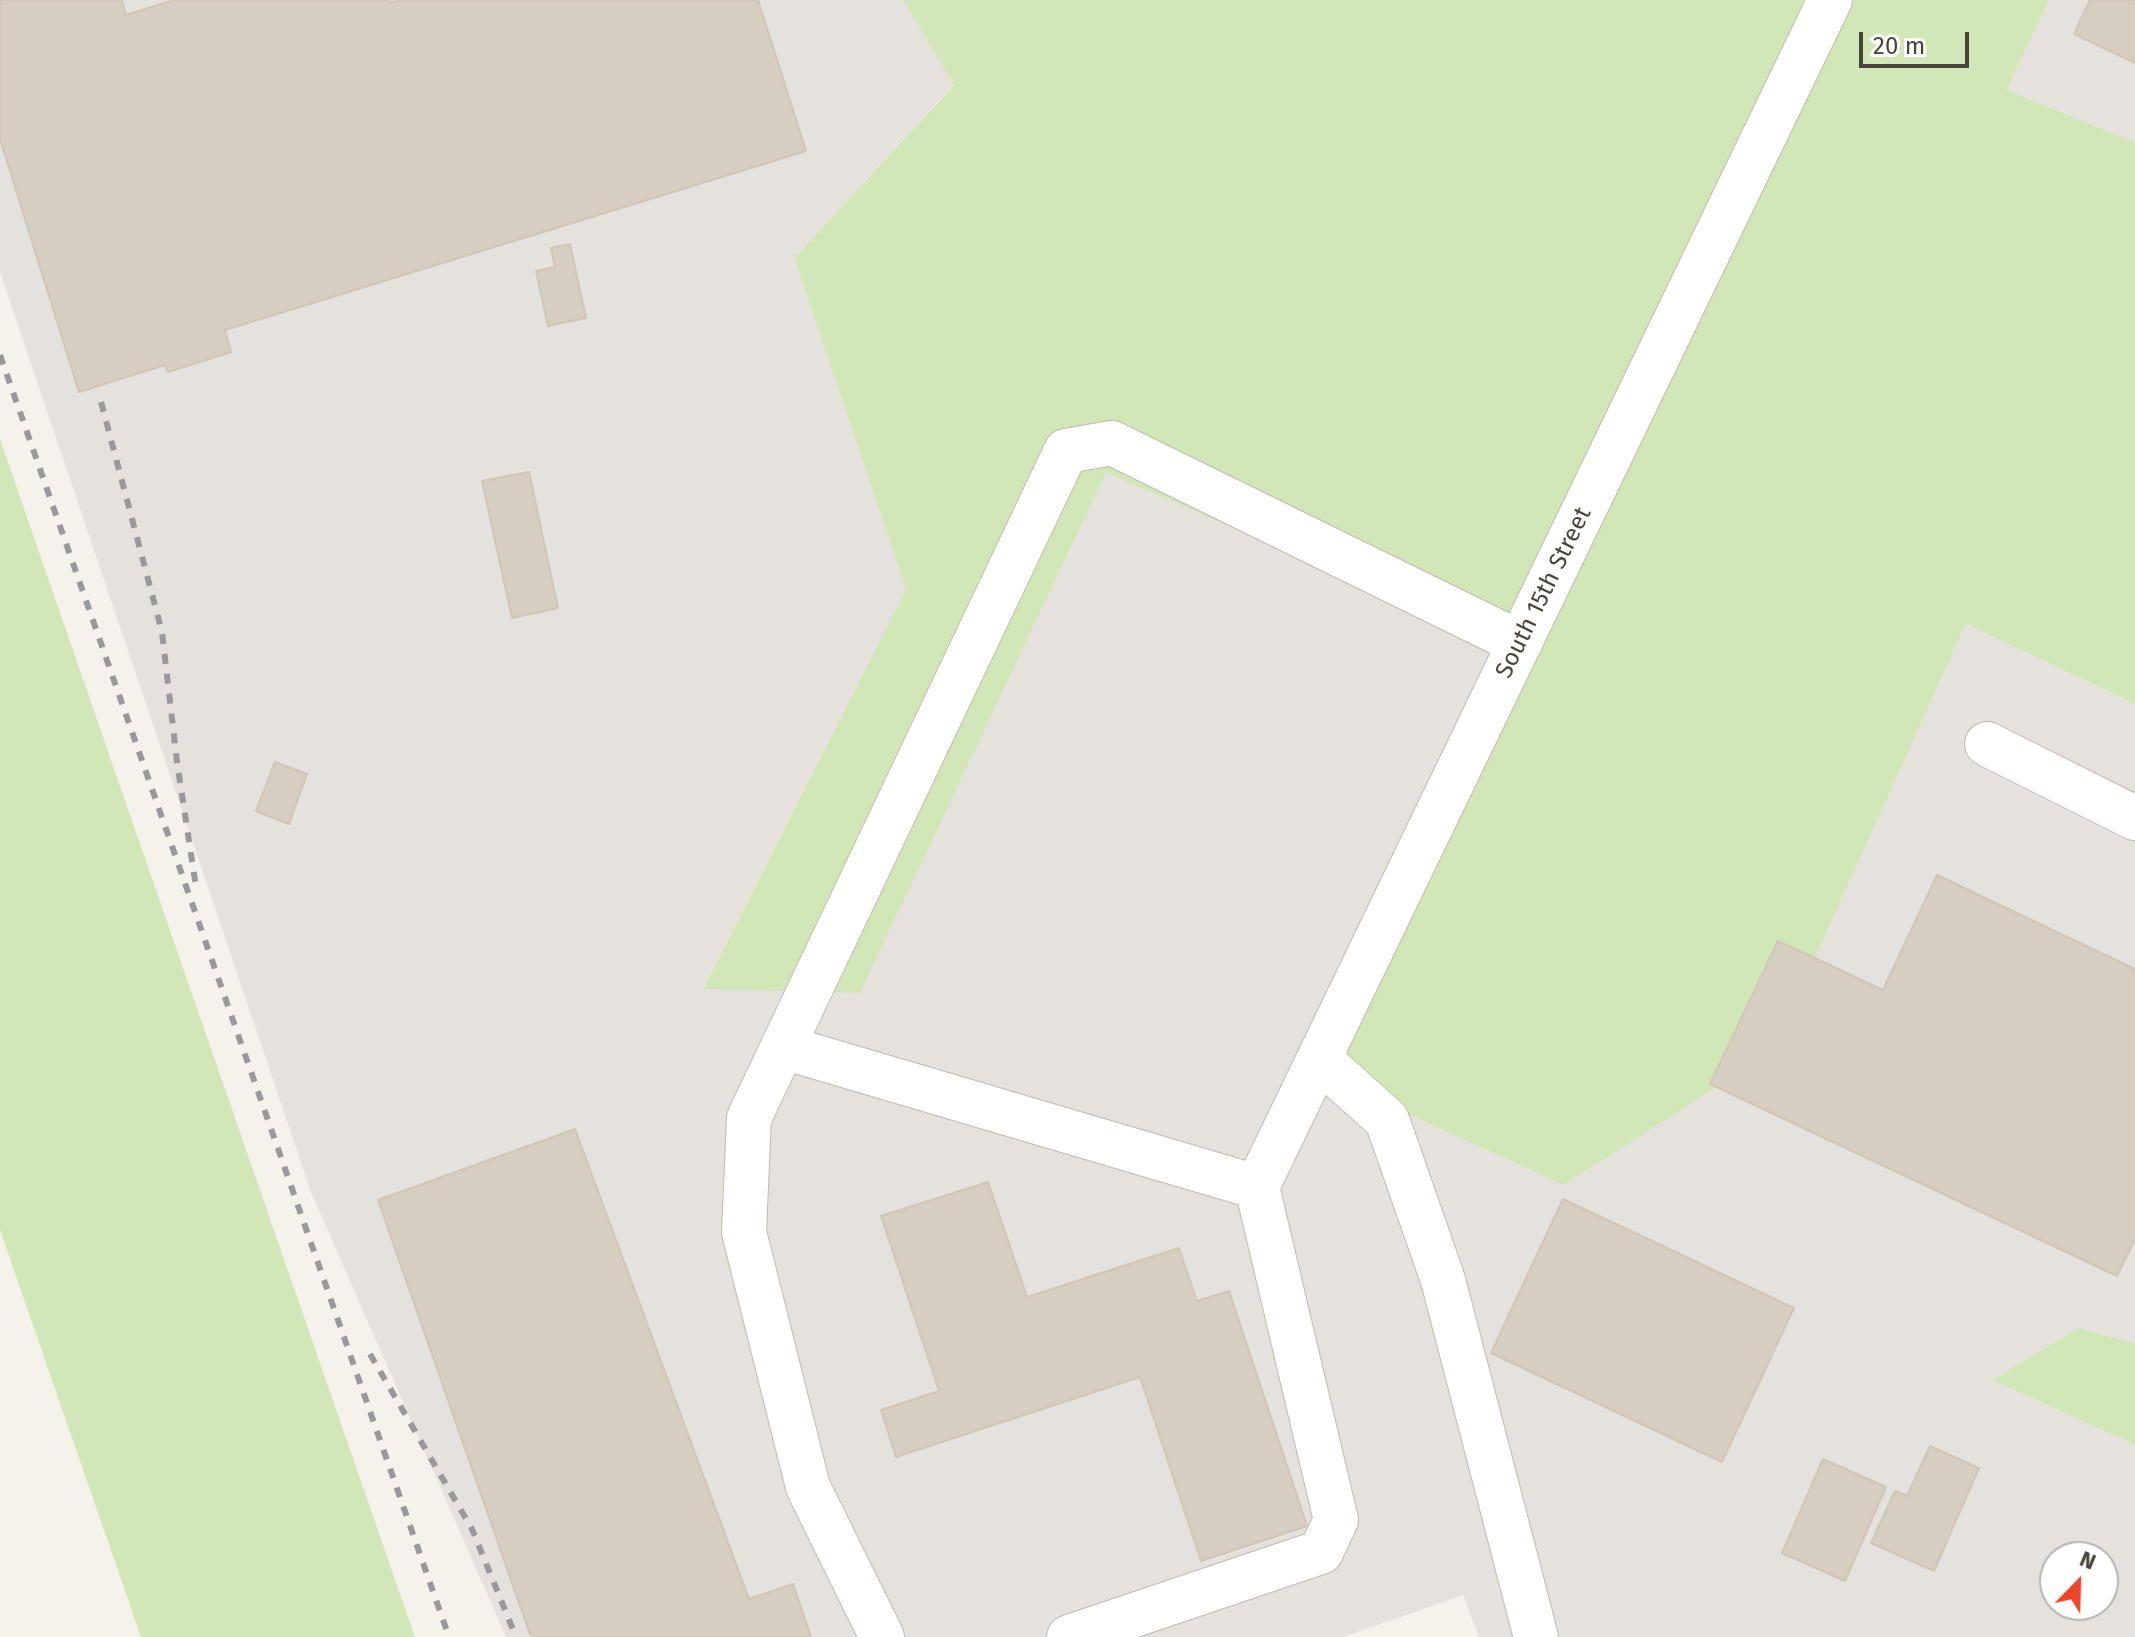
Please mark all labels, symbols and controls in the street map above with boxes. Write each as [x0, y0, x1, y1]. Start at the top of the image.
scale bar [1863, 16, 1973, 66]
text: 20 m [1873, 32, 1925, 60]
street label: South 15th Street [1490, 503, 1598, 683]
north arrow [2039, 1541, 2119, 1621]
text: N [2076, 1545, 2100, 1576]

